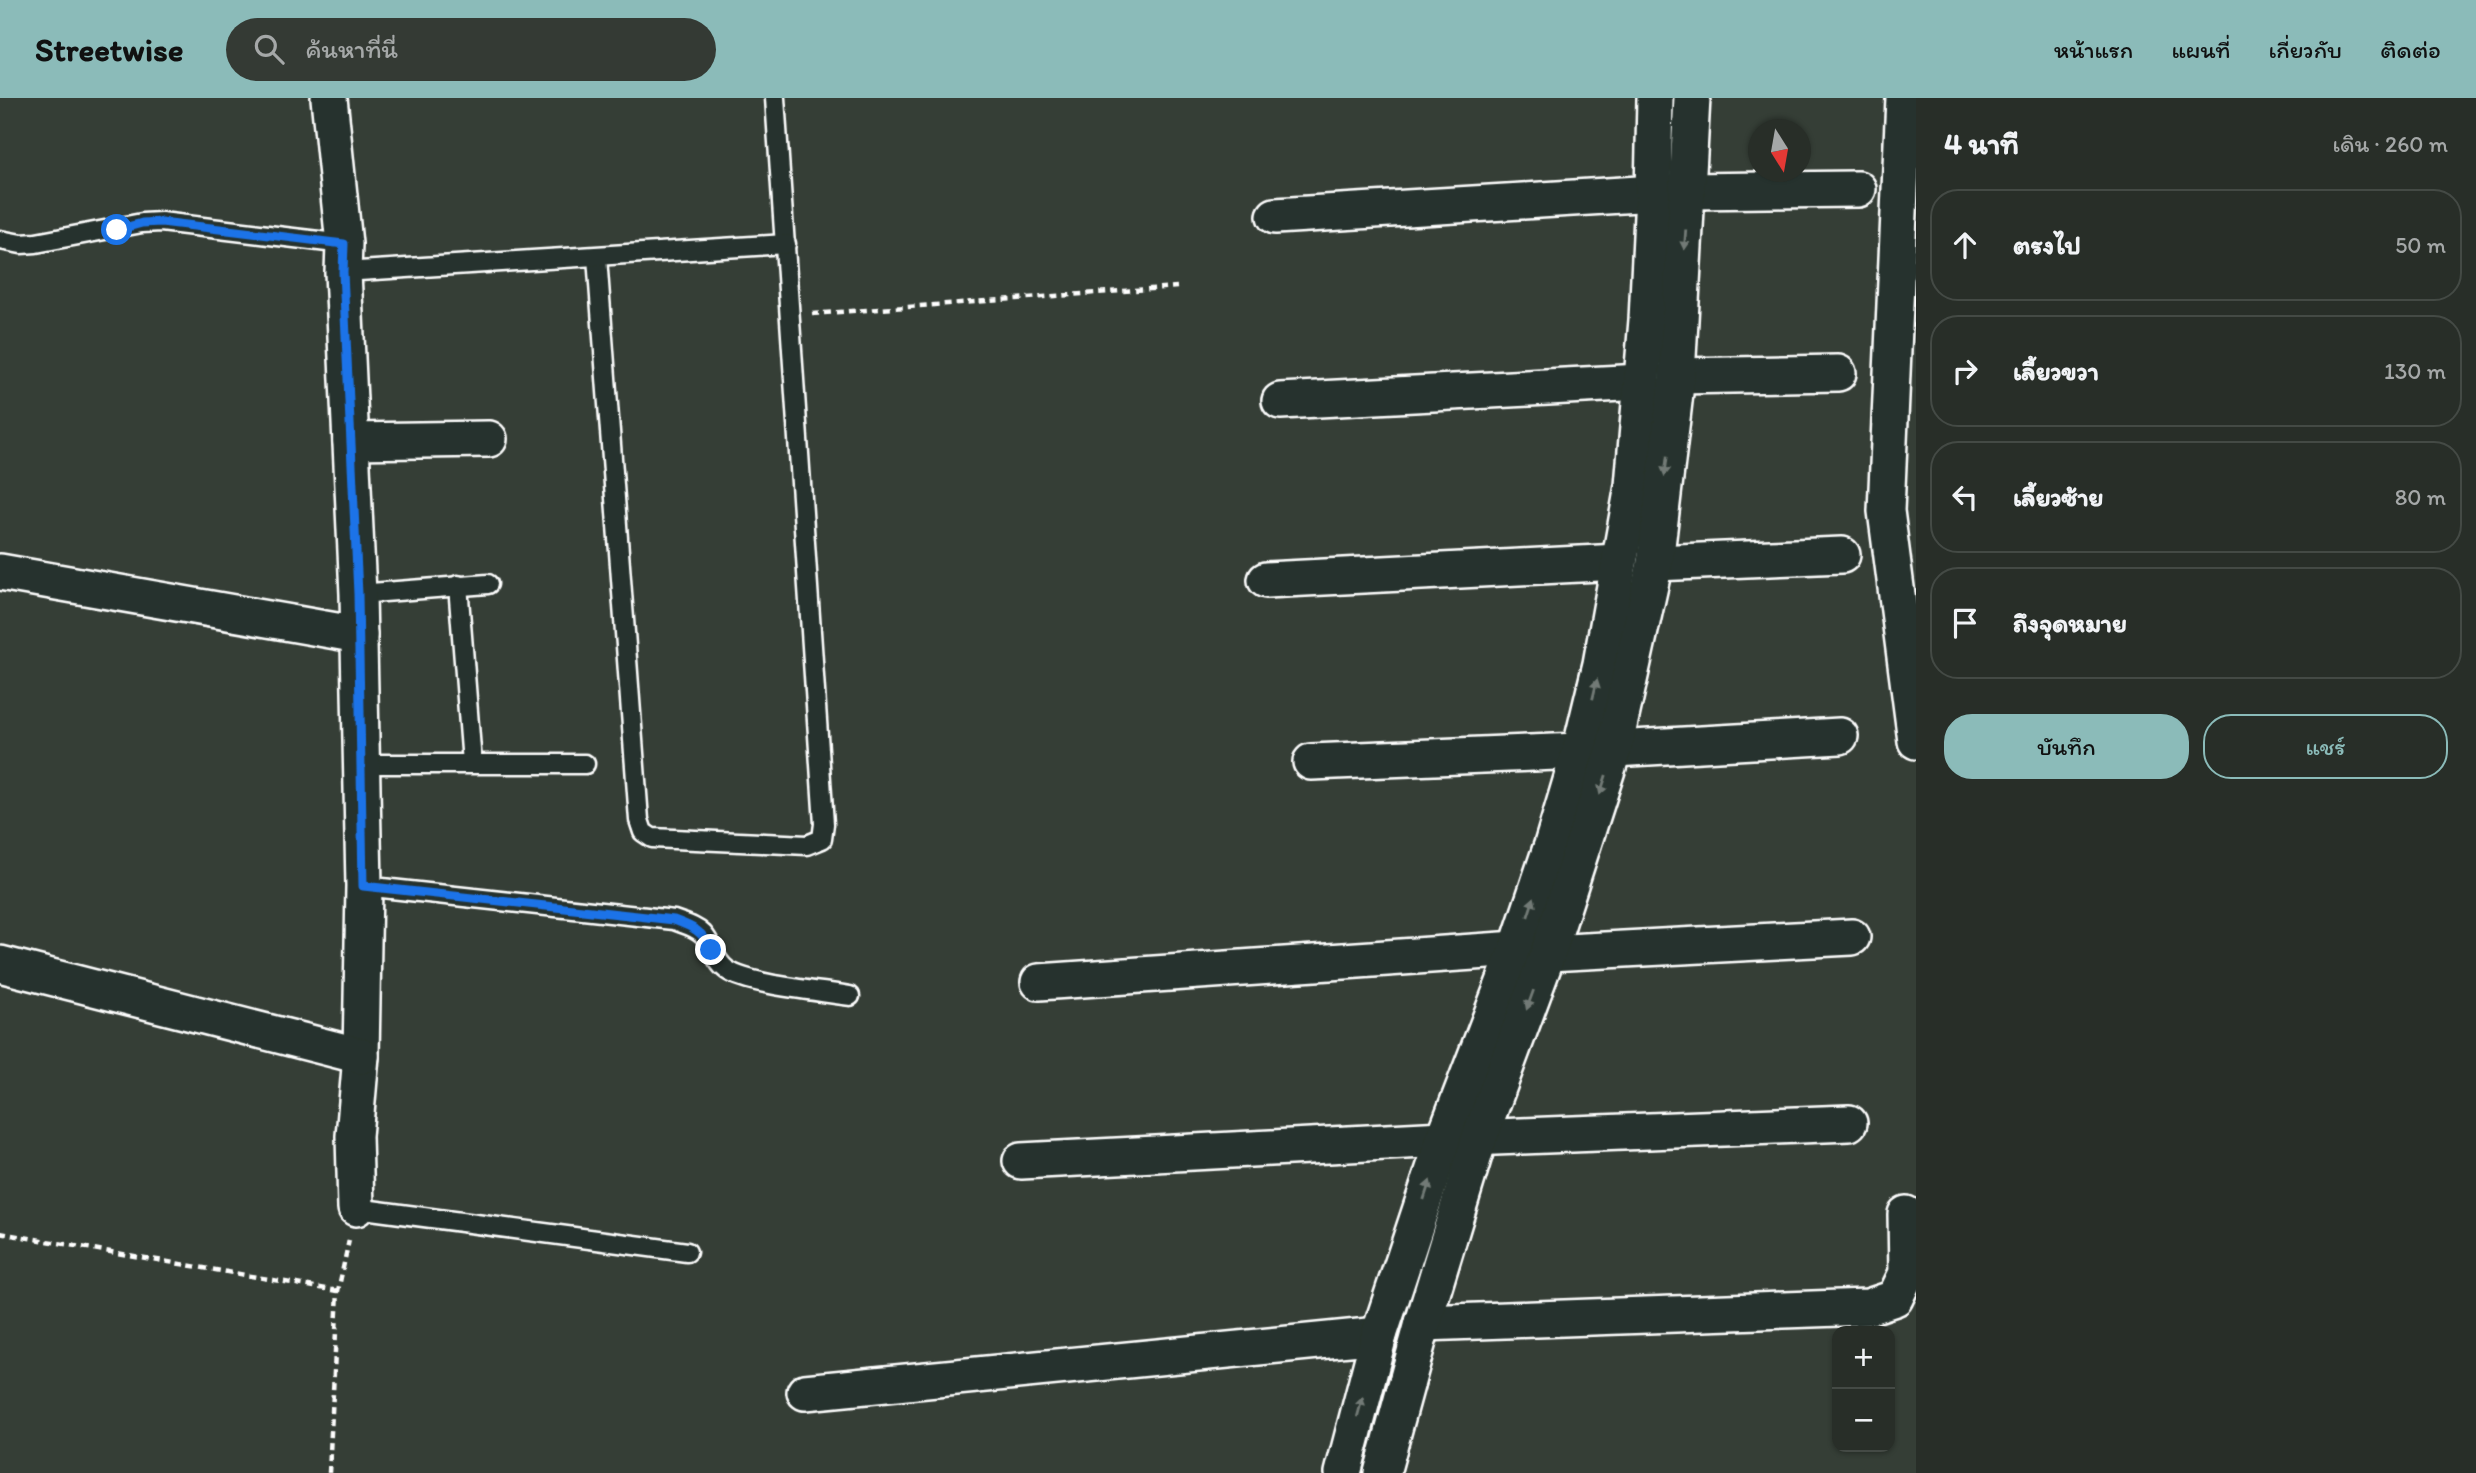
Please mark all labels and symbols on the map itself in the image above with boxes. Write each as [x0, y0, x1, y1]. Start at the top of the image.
north arrow [1748, 119, 1811, 182]
route start [101, 214, 132, 245]
one-way arrow [1680, 229, 1691, 251]
one-way arrow [1661, 455, 1672, 477]
one-way arrow [1589, 678, 1600, 700]
one-way arrow [1597, 774, 1607, 795]
one-way arrow [1526, 897, 1537, 918]
route end [695, 934, 726, 965]
one-way arrow [1524, 990, 1535, 1011]
one-way arrow [1422, 1179, 1433, 1200]
one-way arrow [1356, 1396, 1366, 1417]

